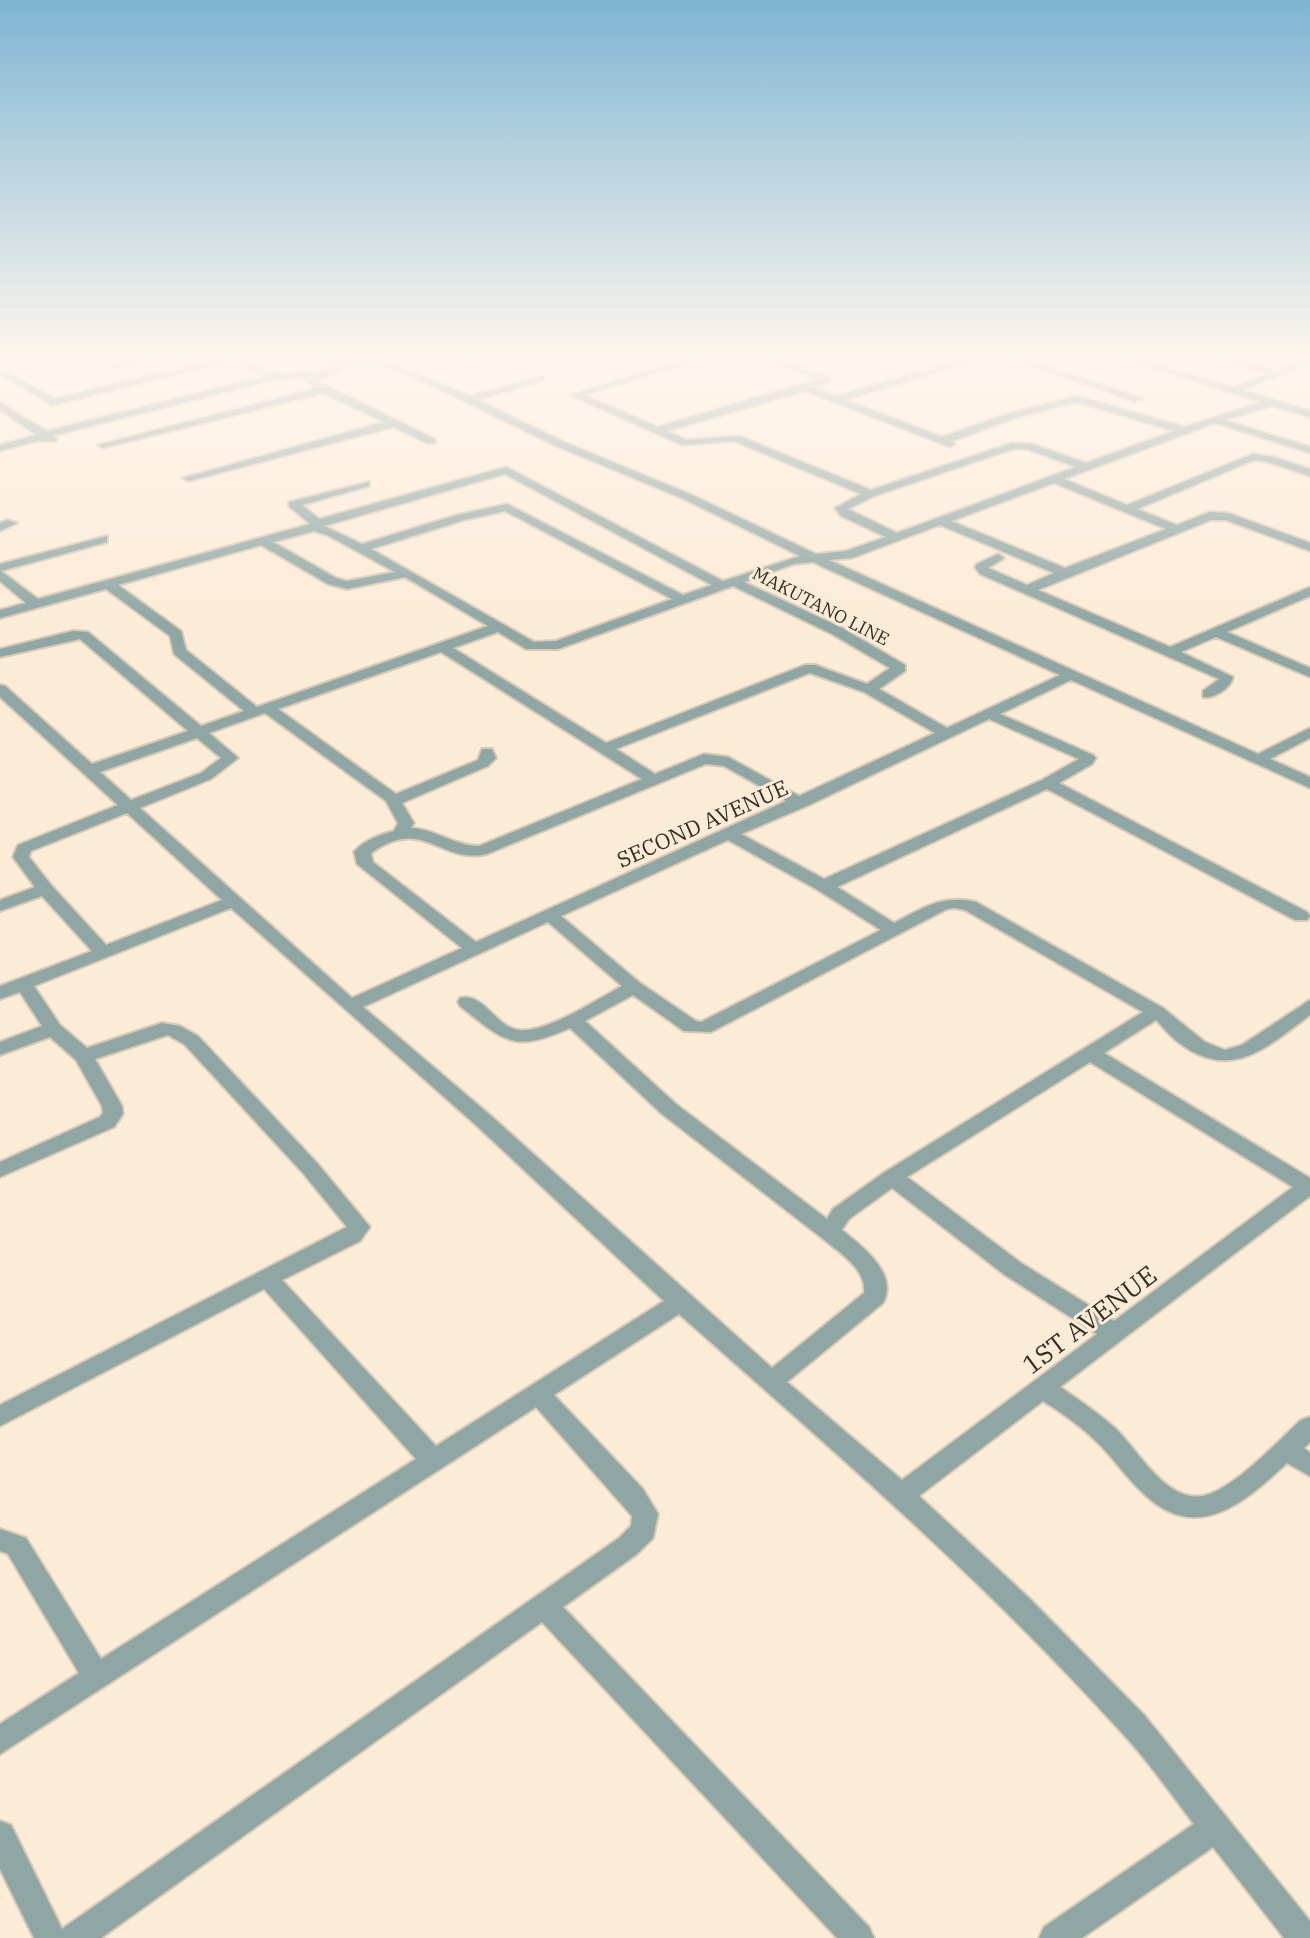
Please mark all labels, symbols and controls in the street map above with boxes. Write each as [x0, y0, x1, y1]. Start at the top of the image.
street label: MAKUTANO LINE [749, 562, 893, 650]
street label: SECOND AVENUE [612, 772, 792, 874]
street label: 1ST AVENUE [1015, 1257, 1163, 1381]

